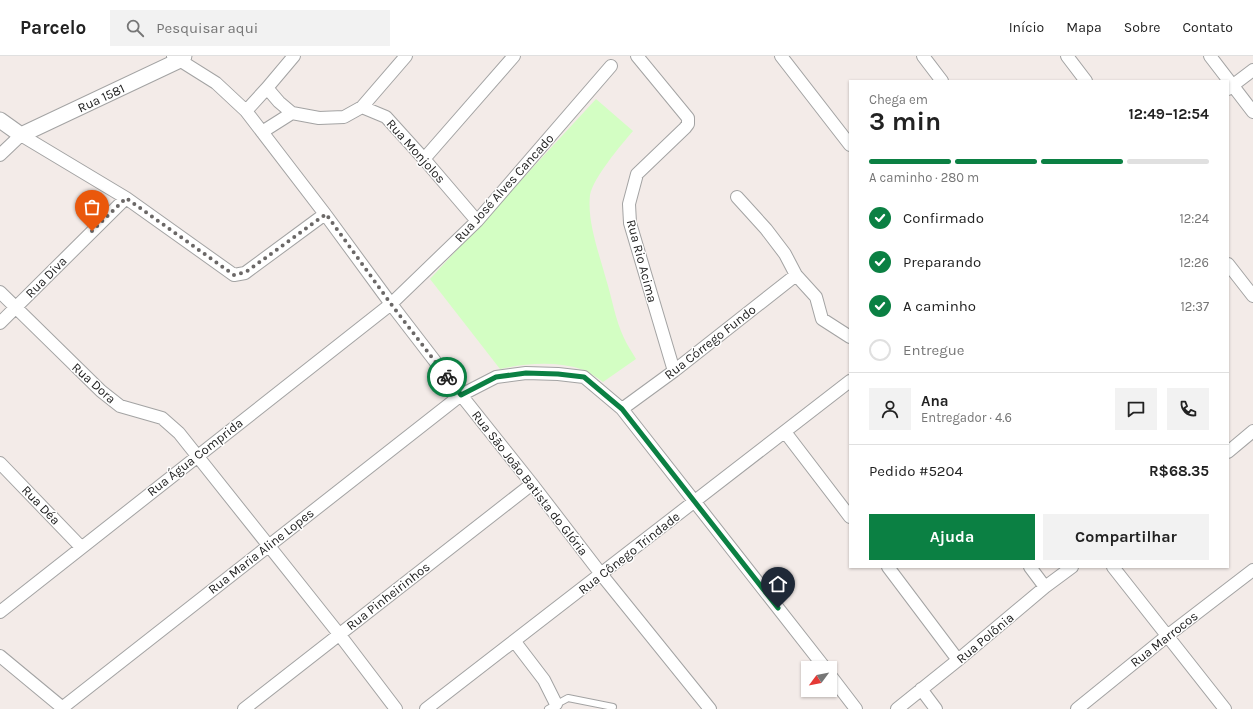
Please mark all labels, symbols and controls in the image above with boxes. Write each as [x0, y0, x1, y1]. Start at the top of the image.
search box [110, 10, 390, 46]
text: Parcelo [20, 17, 86, 39]
icon: search [124, 17, 146, 39]
text: Pesquisar aqui [156, 19, 258, 37]
text: Início [1009, 19, 1044, 36]
text: Mapa [1066, 19, 1102, 36]
text: Sobre [1124, 19, 1160, 36]
text: Contato [1182, 19, 1233, 36]
street label: Rua 1581 [75, 81, 127, 115]
text: Chega em [869, 92, 928, 107]
text: 12:49–12:54 [1128, 105, 1209, 123]
text: 3 min [869, 106, 941, 137]
street label: Rua Monjolos [383, 116, 449, 186]
street label: Rua José Alves Cancado [451, 131, 557, 245]
text: A caminho · 280 m [869, 170, 979, 185]
pin [75, 190, 109, 231]
icon: bag [81, 196, 103, 218]
icon: check [869, 207, 891, 229]
text: Confirmado [903, 209, 984, 227]
text: 12:24 [1179, 211, 1209, 226]
street label: Rua Rio Acima [624, 218, 660, 304]
icon: check [869, 251, 891, 273]
street label: Rua Diva [22, 253, 70, 301]
text: Preparando [903, 253, 981, 271]
text: 12:26 [1179, 255, 1209, 270]
icon: check [869, 295, 891, 317]
text: A caminho [903, 297, 976, 315]
text: 12:37 [1180, 299, 1209, 314]
street label: Rua Córrego Fundo [661, 302, 759, 382]
text: Entregue [903, 341, 965, 359]
courier [427, 357, 467, 397]
street label: Rua Dora [69, 359, 119, 407]
icon: bike [436, 366, 458, 388]
button: person [869, 388, 911, 430]
button: chat [1115, 388, 1157, 430]
button: phone [1167, 388, 1209, 430]
text: Ana [921, 392, 949, 410]
street label: Rua São João Batista do Glória [469, 408, 591, 558]
text: Entregador · 4.6 [921, 410, 1012, 425]
street label: Rua Água Comprida [143, 413, 246, 499]
text: Pedido #5204 [869, 462, 963, 480]
text: R$68.35 [1149, 462, 1209, 480]
street label: Rua Déa [19, 482, 63, 528]
street label: Rua Maria Aline Lopes [205, 505, 317, 597]
street label: Rua Cônego Trindade [575, 509, 683, 597]
button: Ajuda [869, 514, 1035, 560]
button: Compartilhar [1043, 514, 1209, 560]
street label: Rua Pinheirinhos [343, 559, 433, 633]
pin [761, 567, 795, 608]
icon: home [767, 573, 789, 595]
street label: Rua Marrocos [1127, 608, 1201, 670]
street label: Rua Polônia [953, 610, 1017, 666]
north arrow [801, 661, 837, 697]
map controls [801, 661, 837, 697]

